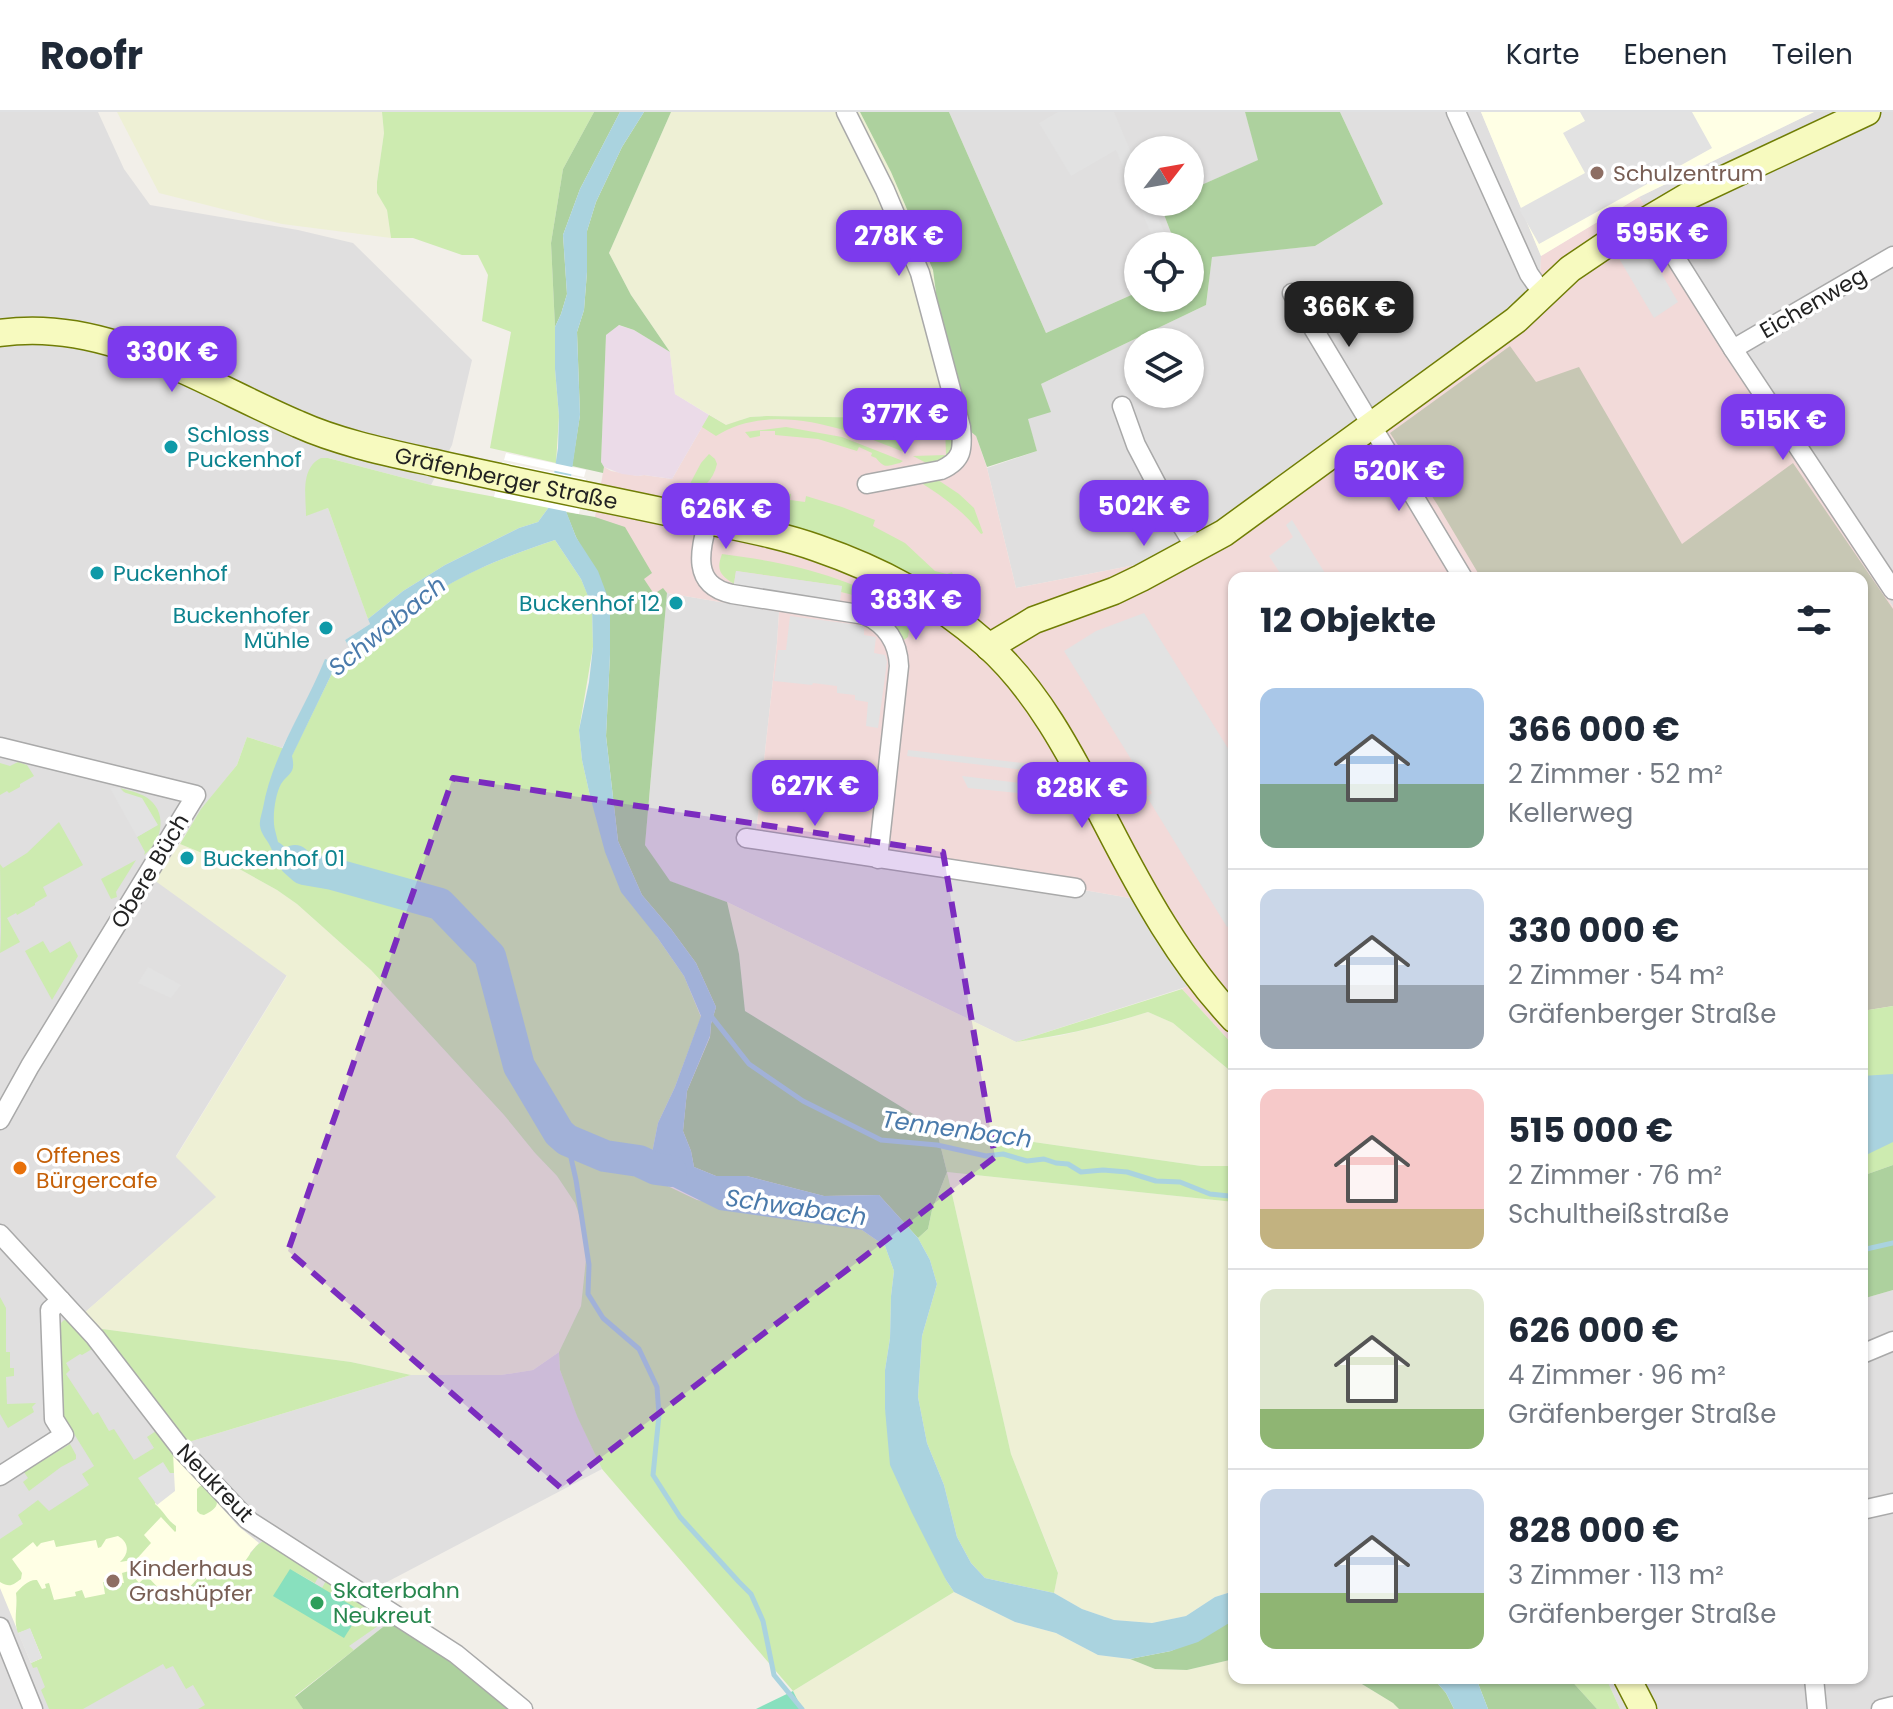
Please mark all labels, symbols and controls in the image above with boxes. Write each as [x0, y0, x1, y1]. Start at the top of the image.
text: Roofr [40, 29, 143, 82]
text: Karte [1506, 35, 1580, 74]
text: Ebenen [1624, 35, 1727, 74]
text: Teilen [1771, 35, 1853, 74]
north arrow [1124, 136, 1204, 216]
map controls [1124, 136, 1204, 408]
place label: Schulzentrum [1613, 158, 1764, 189]
marker: Schulzentrum [1588, 164, 1606, 182]
pin: 595K € [1597, 207, 1727, 275]
pin: 278K € [834, 210, 964, 278]
text: 595K € [1615, 215, 1709, 251]
text: 278K € [854, 218, 944, 254]
button: locate [1124, 232, 1204, 312]
street label: Eichenweg [1754, 260, 1872, 346]
pin: 366K € [1284, 281, 1414, 349]
text: 366K € [1302, 289, 1396, 325]
pin: 330K € [107, 326, 237, 394]
button: layers [1124, 328, 1204, 408]
text: 330K € [126, 334, 218, 370]
pin: 377K € [840, 388, 970, 456]
pin: 515K € [1718, 394, 1848, 462]
text: 377K € [861, 396, 949, 432]
text: 515K € [1739, 402, 1827, 438]
place label: Schloss Puckenhof [187, 419, 302, 475]
marker: Schloss Puckenhof [162, 438, 180, 456]
street label: Gräfenberger Straße [392, 439, 621, 517]
pin: 520K € [1334, 445, 1464, 513]
text: 520K € [1352, 453, 1446, 489]
pin: 502K € [1079, 480, 1209, 548]
pin: 626K € [661, 483, 791, 551]
text: 502K € [1097, 488, 1191, 524]
text: 626K € [680, 491, 772, 527]
place label: Puckenhof [113, 558, 228, 589]
marker: Puckenhof [88, 564, 106, 582]
water label: Schwabach [321, 568, 453, 684]
pin: 383K € [851, 574, 981, 642]
text: 383K € [870, 582, 962, 618]
place label: Buckenhof 12 [519, 588, 660, 619]
marker: Buckenhof 12 [667, 594, 685, 612]
text: 12 Objekte [1260, 596, 1436, 644]
icon: filters [1792, 598, 1836, 642]
place label: Buckenhofer Mühle [173, 600, 310, 656]
marker: Buckenhofer Mühle [317, 619, 335, 637]
text: 366 000 € [1508, 705, 1680, 753]
icon: home [1324, 720, 1420, 816]
text: 2 Zimmer · 52 m² [1508, 756, 1723, 792]
pin: 627K € [750, 760, 880, 828]
pin: 828K € [1017, 762, 1147, 830]
text: 627K € [770, 768, 860, 804]
text: 828K € [1036, 770, 1128, 806]
text: Kellerweg [1508, 795, 1633, 831]
street label: Obere Büch [104, 808, 196, 934]
place label: Buckenhof 01 [203, 843, 345, 874]
marker: Buckenhof 01 [178, 849, 196, 867]
text: 330 000 € [1508, 906, 1679, 954]
icon: home [1324, 921, 1420, 1017]
text: 2 Zimmer · 54 m² [1508, 957, 1724, 993]
text: Gräfenberger Straße [1508, 996, 1776, 1032]
water label: Tennenbach [880, 1102, 1034, 1156]
text: 515 000 € [1508, 1106, 1673, 1154]
icon: home [1324, 1121, 1420, 1217]
place label: Offenes Bürgercafe [36, 1140, 158, 1196]
text: 2 Zimmer · 76 m² [1508, 1157, 1722, 1193]
marker: Offenes Bürgercafe [11, 1159, 29, 1177]
water label: Schwabach [723, 1181, 869, 1233]
text: Schultheißstraße [1508, 1196, 1729, 1232]
text: 626 000 € [1508, 1306, 1679, 1354]
icon: home [1324, 1321, 1420, 1417]
text: 4 Zimmer · 96 m² [1508, 1357, 1726, 1393]
text: Gräfenberger Straße [1508, 1396, 1776, 1432]
street label: Neukreut [170, 1437, 260, 1529]
text: 828 000 € [1508, 1506, 1679, 1554]
icon: home [1324, 1521, 1420, 1617]
place label: Kinderhaus Grashüpfer [129, 1553, 253, 1609]
text: 3 Zimmer · 113 m² [1508, 1557, 1724, 1593]
marker: Kinderhaus Grashüpfer [104, 1572, 122, 1590]
place label: Skaterbahn Neukreut [333, 1575, 460, 1631]
marker: Skaterbahn Neukreut [308, 1594, 326, 1612]
text: Gräfenberger Straße [1508, 1596, 1776, 1632]

